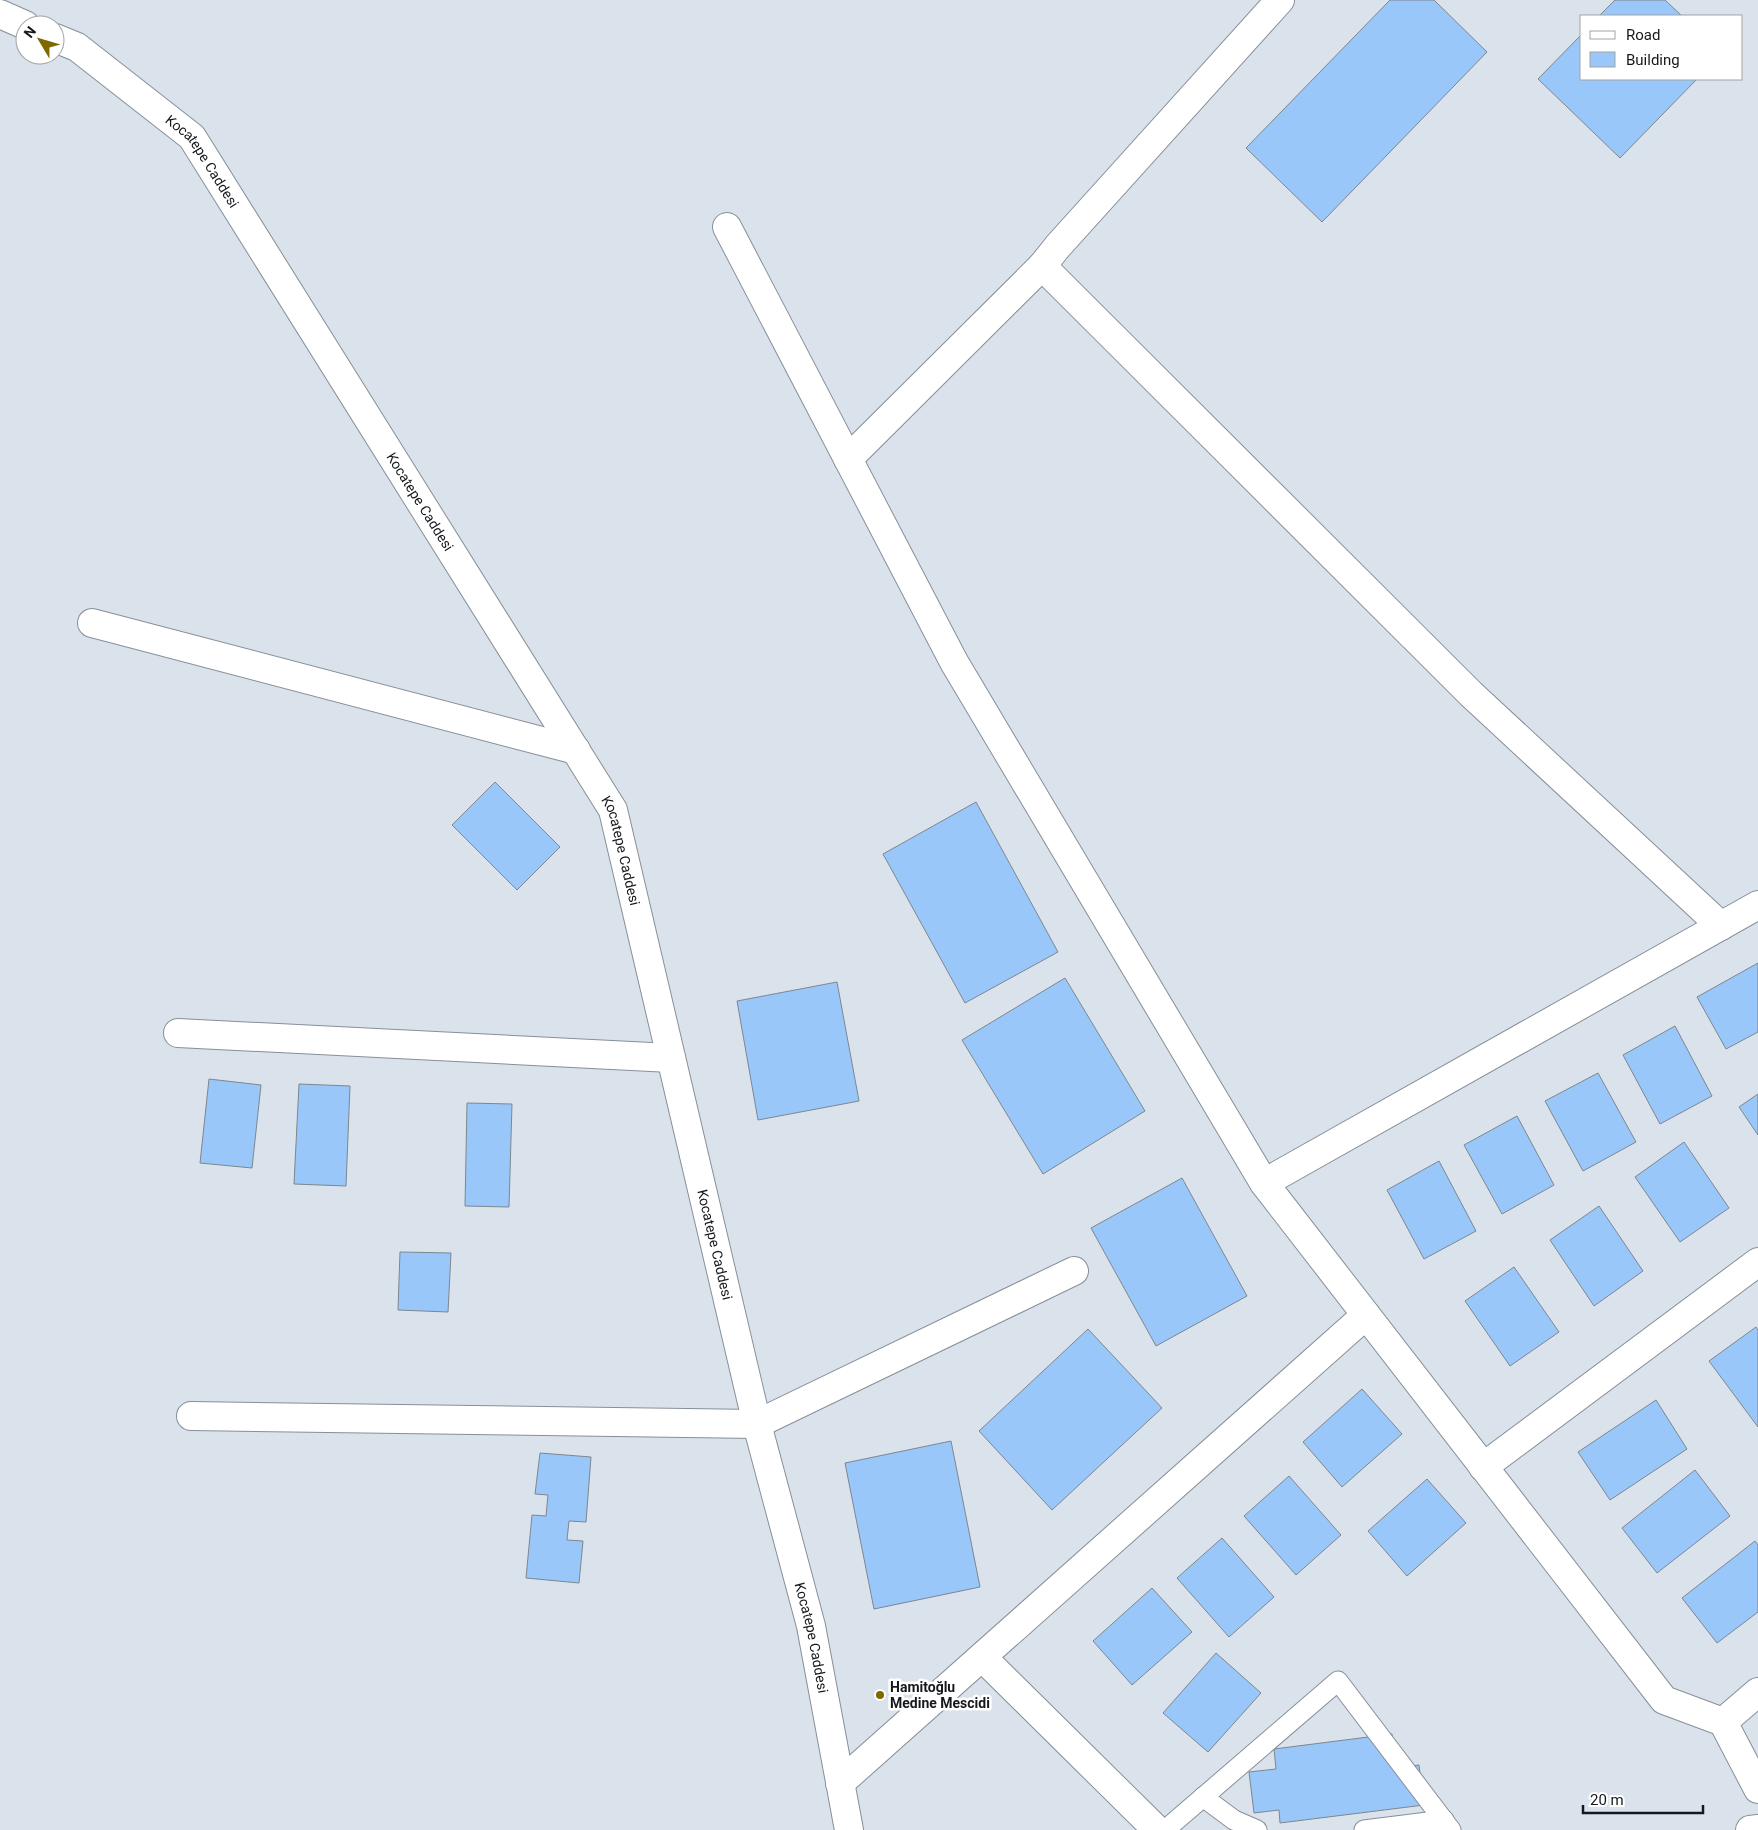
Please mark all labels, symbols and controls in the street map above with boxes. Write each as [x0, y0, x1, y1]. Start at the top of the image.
north arrow [15, 15, 65, 65]
legend [1580, 15, 1743, 80]
text: N [20, 23, 39, 41]
text: Road [1626, 26, 1660, 44]
text: Building [1626, 51, 1680, 69]
street label: Kocatepe Caddesi [162, 111, 242, 211]
street label: Kocatepe Caddesi [383, 450, 457, 554]
street label: Kocatepe Caddesi [598, 793, 643, 907]
street label: Kocatepe Caddesi [694, 1188, 736, 1301]
street label: Kocatepe Caddesi [792, 1581, 831, 1694]
place label: Hamitoğlu Medine Mescidi [890, 1679, 990, 1711]
marker: Hamitoğlu Medine Mescidi [874, 1689, 886, 1701]
scale bar [1583, 1782, 1703, 1814]
text: 20 m [1590, 1791, 1624, 1809]

